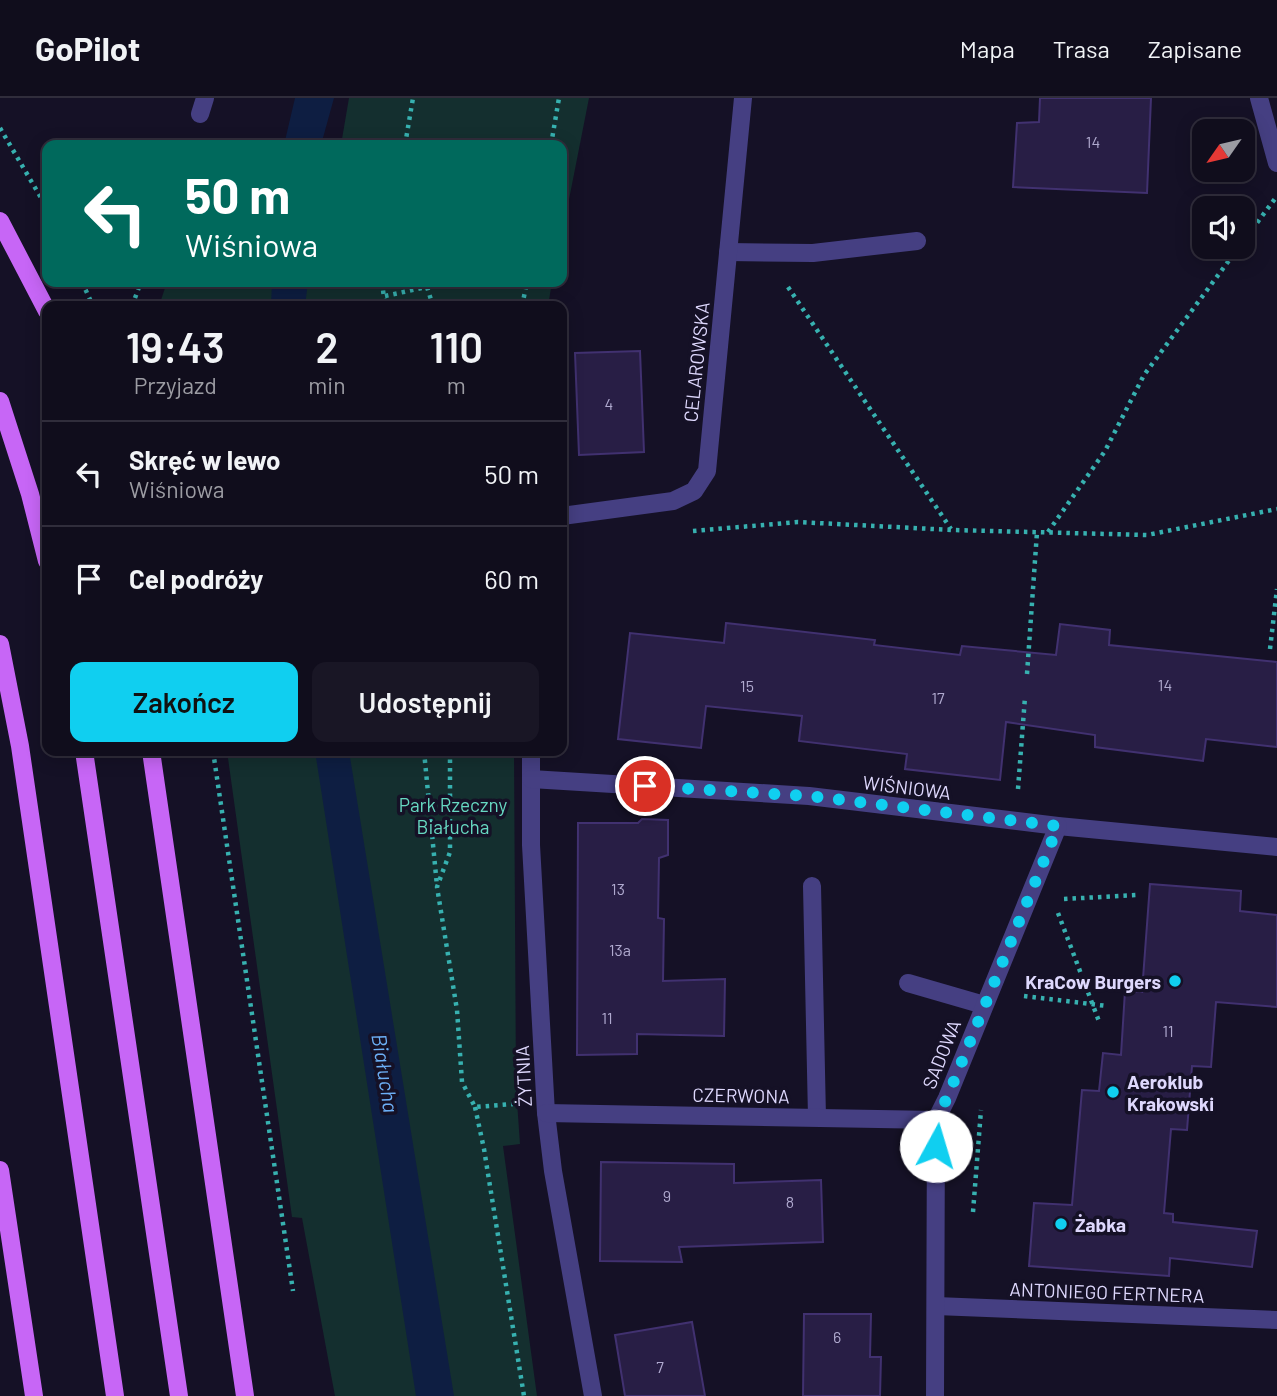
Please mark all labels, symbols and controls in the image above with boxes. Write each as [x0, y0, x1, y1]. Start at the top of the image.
text: GoPilot [35, 28, 140, 68]
text: Mapa [960, 34, 1015, 63]
text: Trasa [1053, 34, 1110, 63]
text: Zapisane [1148, 34, 1242, 63]
north arrow [1192, 119, 1255, 182]
map controls [1192, 119, 1255, 259]
house number: 14 [1086, 132, 1100, 151]
text: 50 m [185, 165, 290, 224]
icon: left [70, 168, 161, 259]
button: sound [1192, 196, 1255, 259]
text: Wiśniowa [185, 225, 318, 263]
street label: CELAROWSKA [678, 301, 714, 423]
text: 19:43 [126, 321, 225, 371]
text: 2 [315, 321, 339, 371]
text: 110 [429, 321, 483, 371]
text: Przyjazd [134, 371, 217, 399]
text: min [308, 371, 346, 399]
text: m [447, 371, 466, 399]
house number: 4 [605, 394, 613, 413]
text: Skręć w lewo [129, 444, 281, 475]
icon: left [70, 455, 108, 493]
text: 50 m [484, 458, 539, 489]
text: Wiśniowa [129, 475, 225, 503]
icon: arrive [70, 560, 108, 598]
text: Cel podróży [129, 563, 263, 594]
text: 60 m [484, 563, 539, 594]
button: Zakończ [70, 662, 298, 742]
button: Udostępnij [312, 662, 539, 742]
house number: 14 [1158, 675, 1172, 694]
house number: 15 [740, 676, 754, 695]
house number: 17 [931, 688, 945, 707]
pin [615, 756, 675, 816]
icon: arrive [626, 767, 664, 805]
street label: WIŚNIOWA [862, 770, 952, 804]
park label: Park Rzeczny Białucha [399, 793, 508, 838]
house number: 13 [611, 879, 625, 898]
house number: 13a [609, 940, 631, 959]
place label: KraCow Burgers [1025, 970, 1161, 993]
marker: KraCow Burgers [1167, 973, 1183, 989]
house number: 11 [601, 1008, 613, 1027]
street label: SADOWA [917, 1016, 965, 1092]
house number: 11 [1162, 1021, 1174, 1040]
water label: Białucha [367, 1032, 405, 1114]
street label: ŻYTNIA [510, 1045, 536, 1107]
place label: Aeroklub Krakowski [1127, 1070, 1214, 1115]
street label: CZERWONA [692, 1083, 790, 1107]
marker: Aeroklub Krakowski [1105, 1084, 1121, 1100]
position arrow [899, 1109, 973, 1183]
house number: 9 [663, 1186, 671, 1205]
house number: 8 [786, 1192, 794, 1211]
place label: Żabka [1075, 1213, 1126, 1236]
marker: Żabka [1053, 1216, 1069, 1232]
street label: ANTONIEGO FERTNERA [1009, 1277, 1205, 1307]
house number: 6 [833, 1327, 841, 1346]
house number: 7 [656, 1357, 664, 1376]

